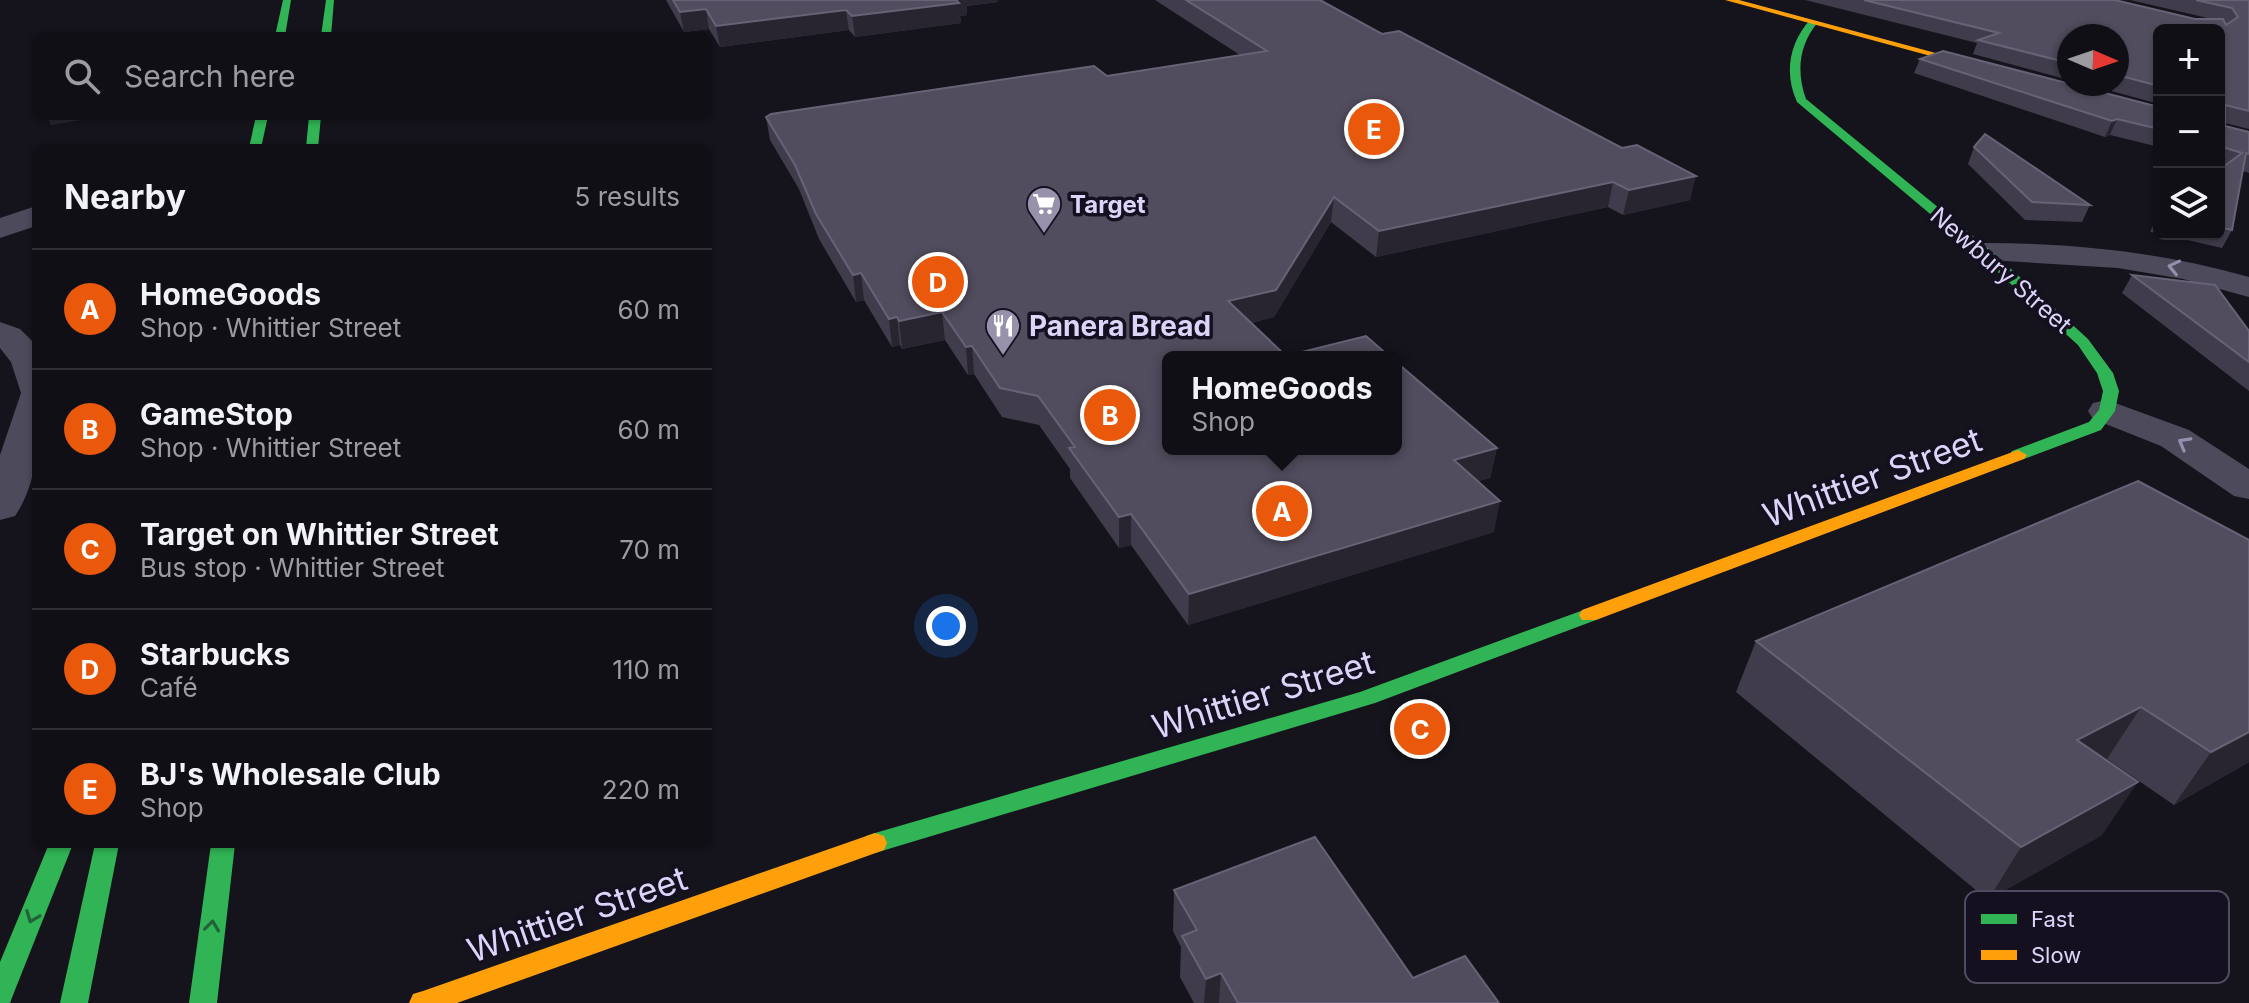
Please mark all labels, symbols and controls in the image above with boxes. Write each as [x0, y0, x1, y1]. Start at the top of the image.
north arrow [2057, 24, 2129, 96]
map controls [2153, 24, 2225, 240]
button: + [2153, 24, 2225, 96]
search box [32, 32, 712, 120]
icon: search [60, 54, 104, 98]
text: Search here [124, 58, 296, 94]
button: − [2153, 96, 2225, 168]
pin: E [1348, 99, 1400, 159]
button: layers [2153, 168, 2225, 240]
text: Nearby [64, 176, 186, 217]
text: 5 results [575, 181, 680, 212]
supermarket icon: Target [1025, 185, 1063, 235]
place label: Target [1070, 190, 1146, 219]
street label: Newbury Street [1924, 201, 2078, 339]
pin: D [912, 252, 964, 312]
one-way arrow [2167, 259, 2181, 276]
text: HomeGoods [140, 276, 321, 312]
text: A [80, 294, 100, 325]
text: 60 m [617, 294, 680, 325]
restaurant icon: Panera Bread [984, 307, 1022, 357]
place label: Panera Bread [1029, 309, 1211, 343]
text: Shop · Whittier Street [140, 312, 401, 343]
popup [1162, 351, 1402, 455]
text: HomeGoods [1191, 370, 1373, 406]
pin: B [1084, 385, 1136, 445]
text: GameStop [140, 396, 293, 432]
text: Shop [1191, 406, 1255, 437]
text: B [81, 414, 99, 445]
text: 60 m [617, 414, 680, 445]
street label: Whittier Street [1757, 418, 1987, 536]
text: Shop · Whittier Street [140, 432, 401, 463]
one-way arrow [2178, 438, 2192, 453]
pin: A [1256, 481, 1308, 541]
text: Target on Whittier Street [140, 516, 499, 552]
text: C [80, 534, 100, 565]
text: 70 m [619, 534, 680, 565]
text: Bus stop · Whittier Street [140, 552, 445, 583]
your location [926, 606, 966, 646]
text: Starbucks [140, 636, 290, 672]
street label: Whittier Street [1147, 641, 1379, 747]
text: D [81, 654, 99, 685]
text: 110 m [612, 654, 680, 685]
text: Café [140, 672, 198, 703]
pin: C [1394, 699, 1446, 759]
text: BJ's Wholesale Club [140, 756, 441, 792]
text: E [82, 774, 98, 805]
text: 220 m [602, 774, 680, 805]
text: Shop [140, 792, 204, 823]
street label: Whittier Street [462, 857, 692, 971]
legend [1965, 891, 2229, 983]
text: Fast [2031, 906, 2075, 932]
one-way arrow [25, 909, 42, 923]
one-way arrow [204, 919, 221, 932]
text: Slow [2031, 942, 2081, 968]

